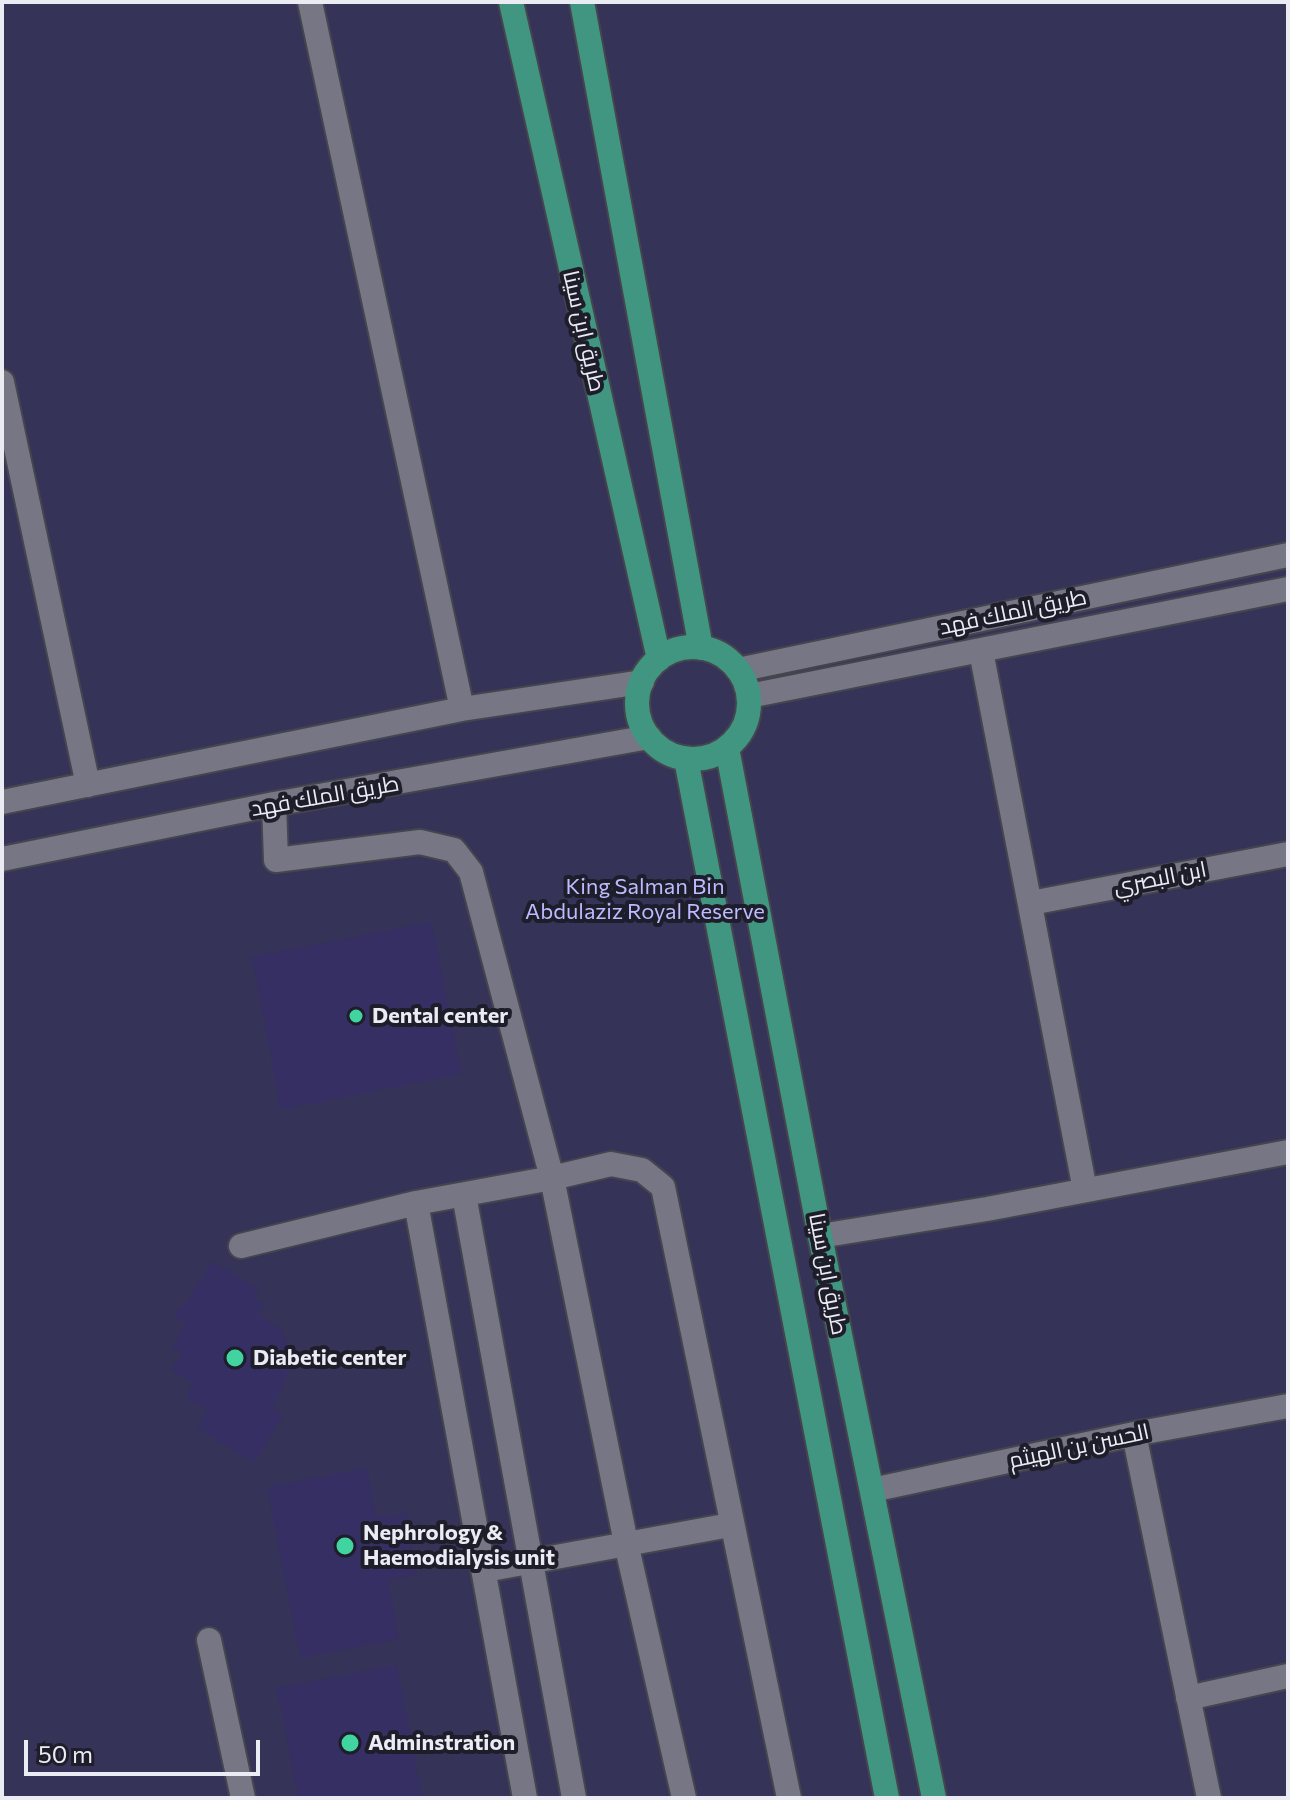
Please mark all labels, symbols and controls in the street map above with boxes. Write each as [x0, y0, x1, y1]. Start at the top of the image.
street label: طريق ابن سينا [557, 268, 611, 394]
street label: طريق الملك فهد [937, 584, 1089, 640]
street label: طريق الملك فهد [249, 770, 401, 822]
street label: ابن البصري [1111, 856, 1209, 900]
park label: King Salman Bin Abdulaziz Royal Reserve [525, 874, 765, 926]
place label: Dental center [372, 1003, 508, 1029]
marker: Dental center [347, 1007, 365, 1025]
street label: طريق ابن سينا [803, 1211, 853, 1337]
place label: Diabetic center [253, 1345, 407, 1371]
marker: Diabetic center [224, 1347, 246, 1369]
street label: الحسن بن الهيثم [1006, 1418, 1152, 1474]
place label: Nephrology & Haemodialysis unit [363, 1520, 555, 1572]
marker: Nephrology & Haemodialysis unit [334, 1535, 356, 1557]
scale bar [28, 1724, 264, 1774]
place label: Adminstration [368, 1730, 515, 1756]
marker: Adminstration [339, 1732, 361, 1754]
text: 50 m [38, 1739, 93, 1768]

